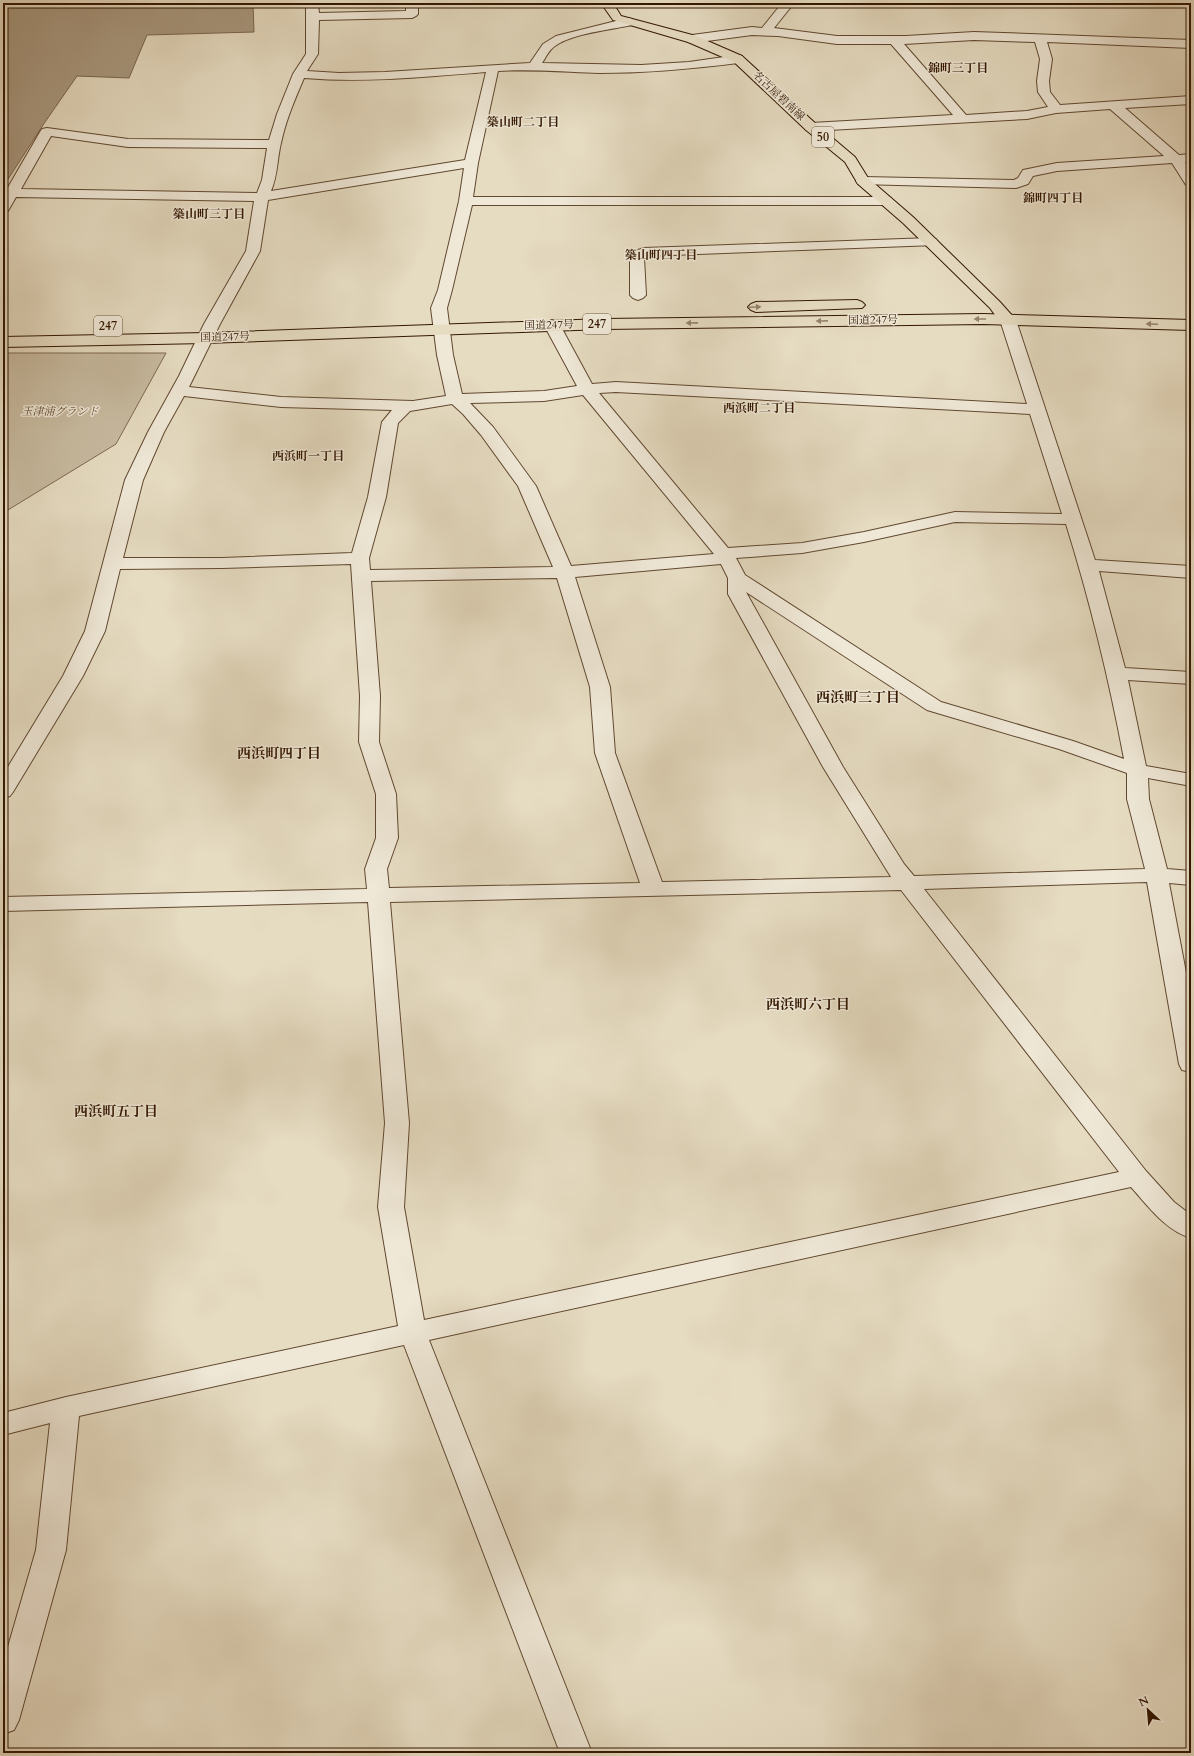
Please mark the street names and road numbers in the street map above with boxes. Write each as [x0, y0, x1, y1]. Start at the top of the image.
street label: 名古屋碧南線 [750, 68, 808, 124]
road number: 50 [812, 127, 834, 147]
street label: 国道247号 [848, 312, 898, 328]
road number: 247 [583, 314, 611, 334]
road number: 247 [94, 316, 122, 336]
street label: 国道247号 [524, 317, 574, 333]
street label: 国道247号 [200, 329, 250, 345]

